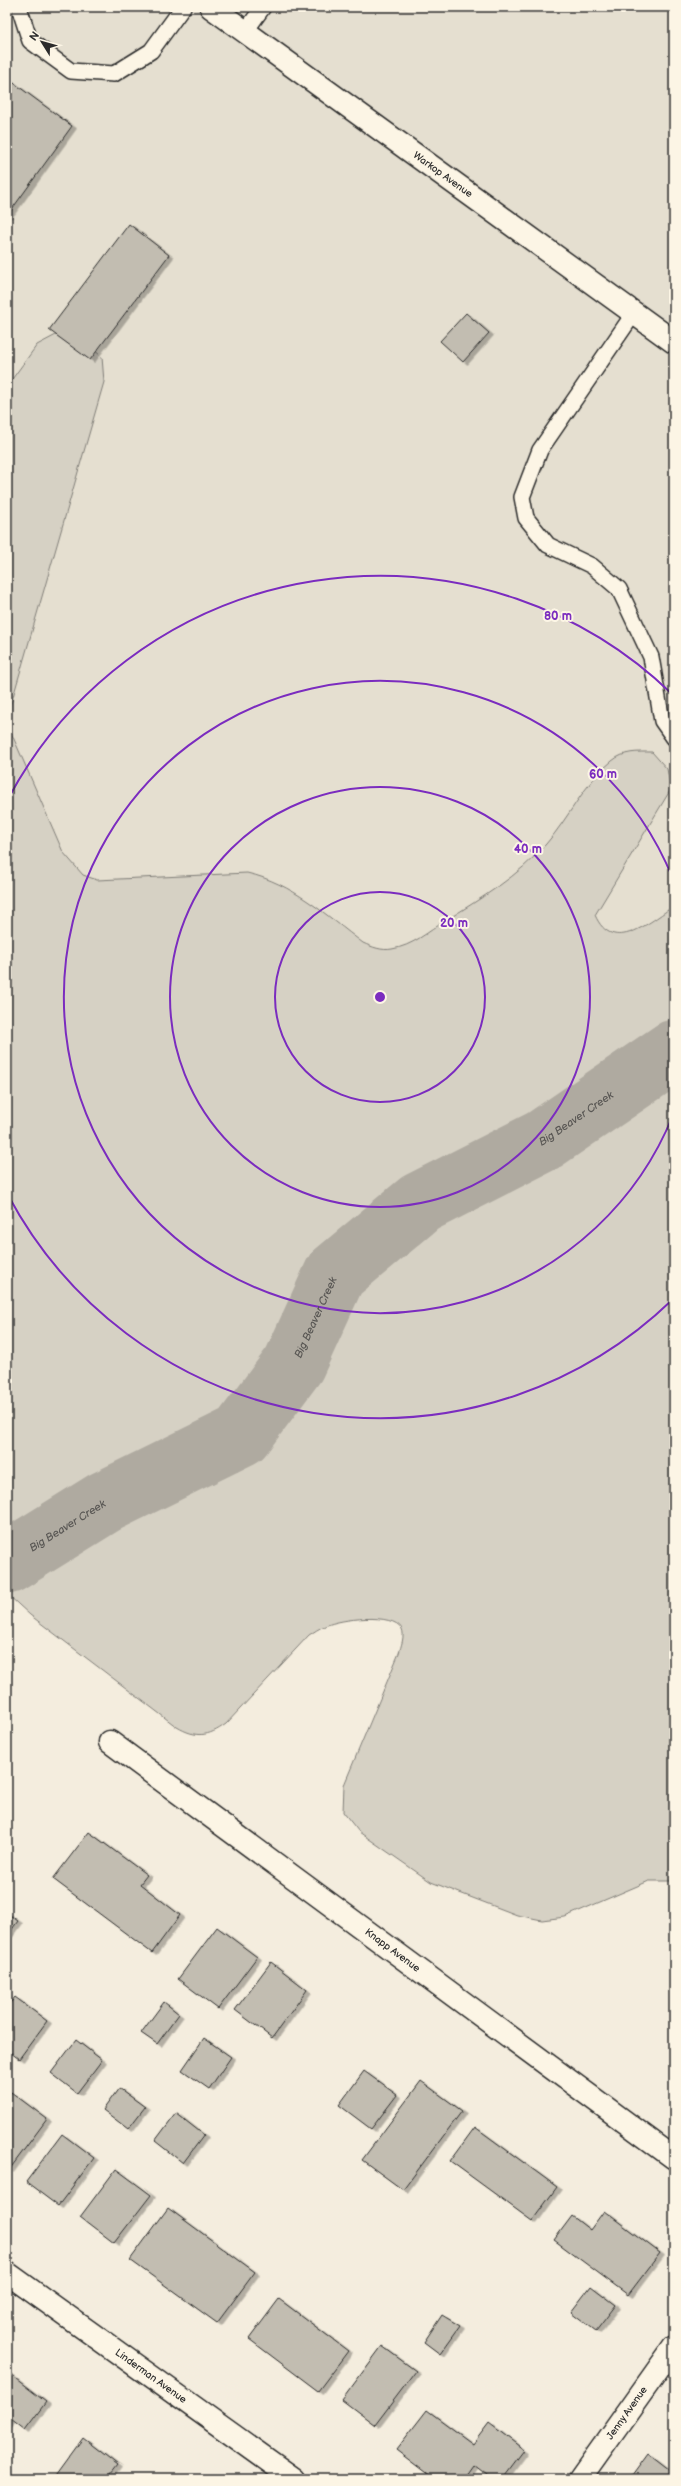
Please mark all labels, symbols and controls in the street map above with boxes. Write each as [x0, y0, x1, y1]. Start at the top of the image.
north arrow [22, 22, 62, 62]
text: N [27, 29, 42, 43]
street label: Warkop Avenue [411, 149, 475, 200]
text: 80 m [544, 609, 572, 624]
text: 60 m [589, 767, 617, 782]
text: 40 m [514, 842, 542, 857]
text: 20 m [440, 916, 468, 931]
centre of rings [373, 990, 387, 1004]
water label: Big Beaver Creek [536, 1088, 616, 1148]
water label: Big Beaver Creek [291, 1274, 340, 1360]
water label: Big Beaver Creek [27, 1496, 108, 1554]
street label: Knapp Avenue [362, 1926, 423, 1975]
street label: Linderman Avenue [113, 2347, 189, 2406]
street label: Jenny Avenue [604, 2384, 650, 2442]

